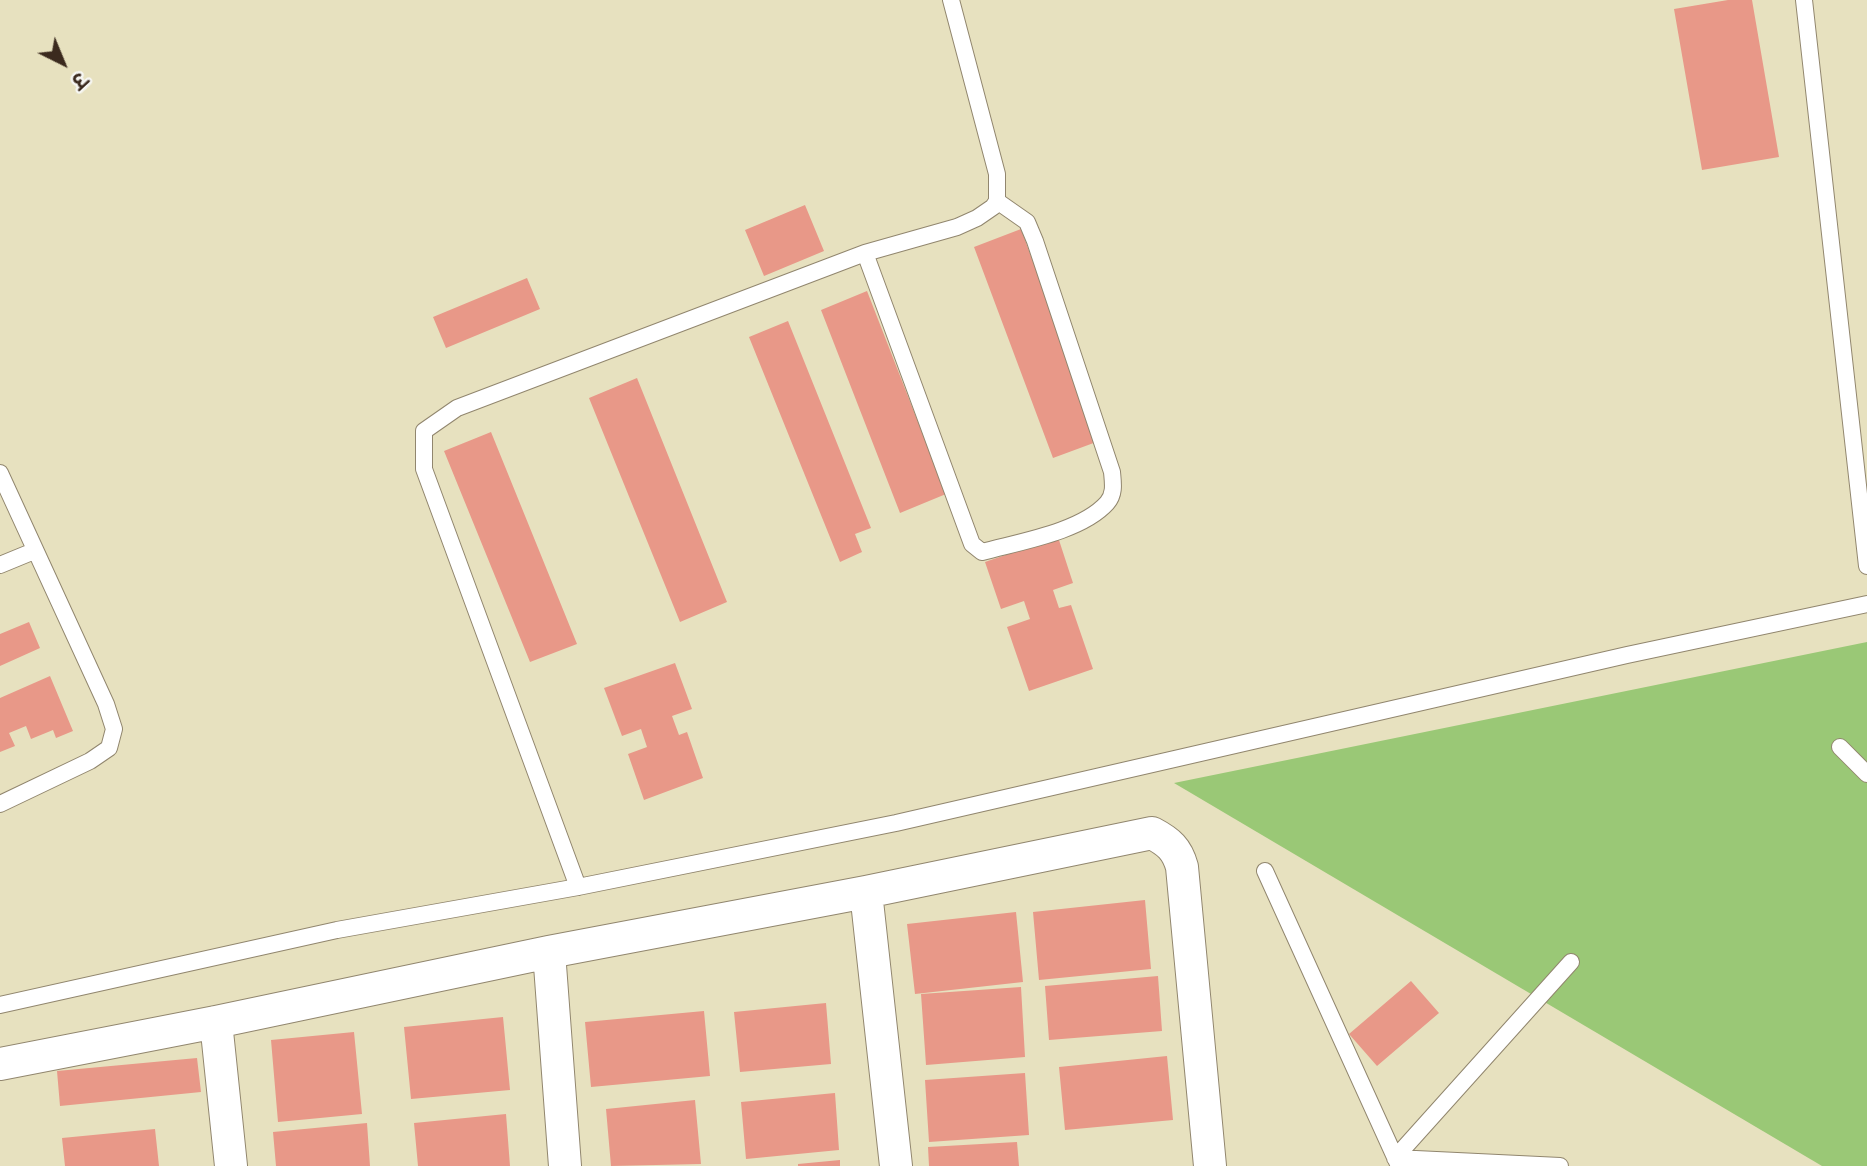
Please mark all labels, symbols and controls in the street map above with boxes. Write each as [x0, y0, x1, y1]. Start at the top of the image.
north arrow [28, 28, 98, 98]
text: उ [64, 65, 91, 93]

